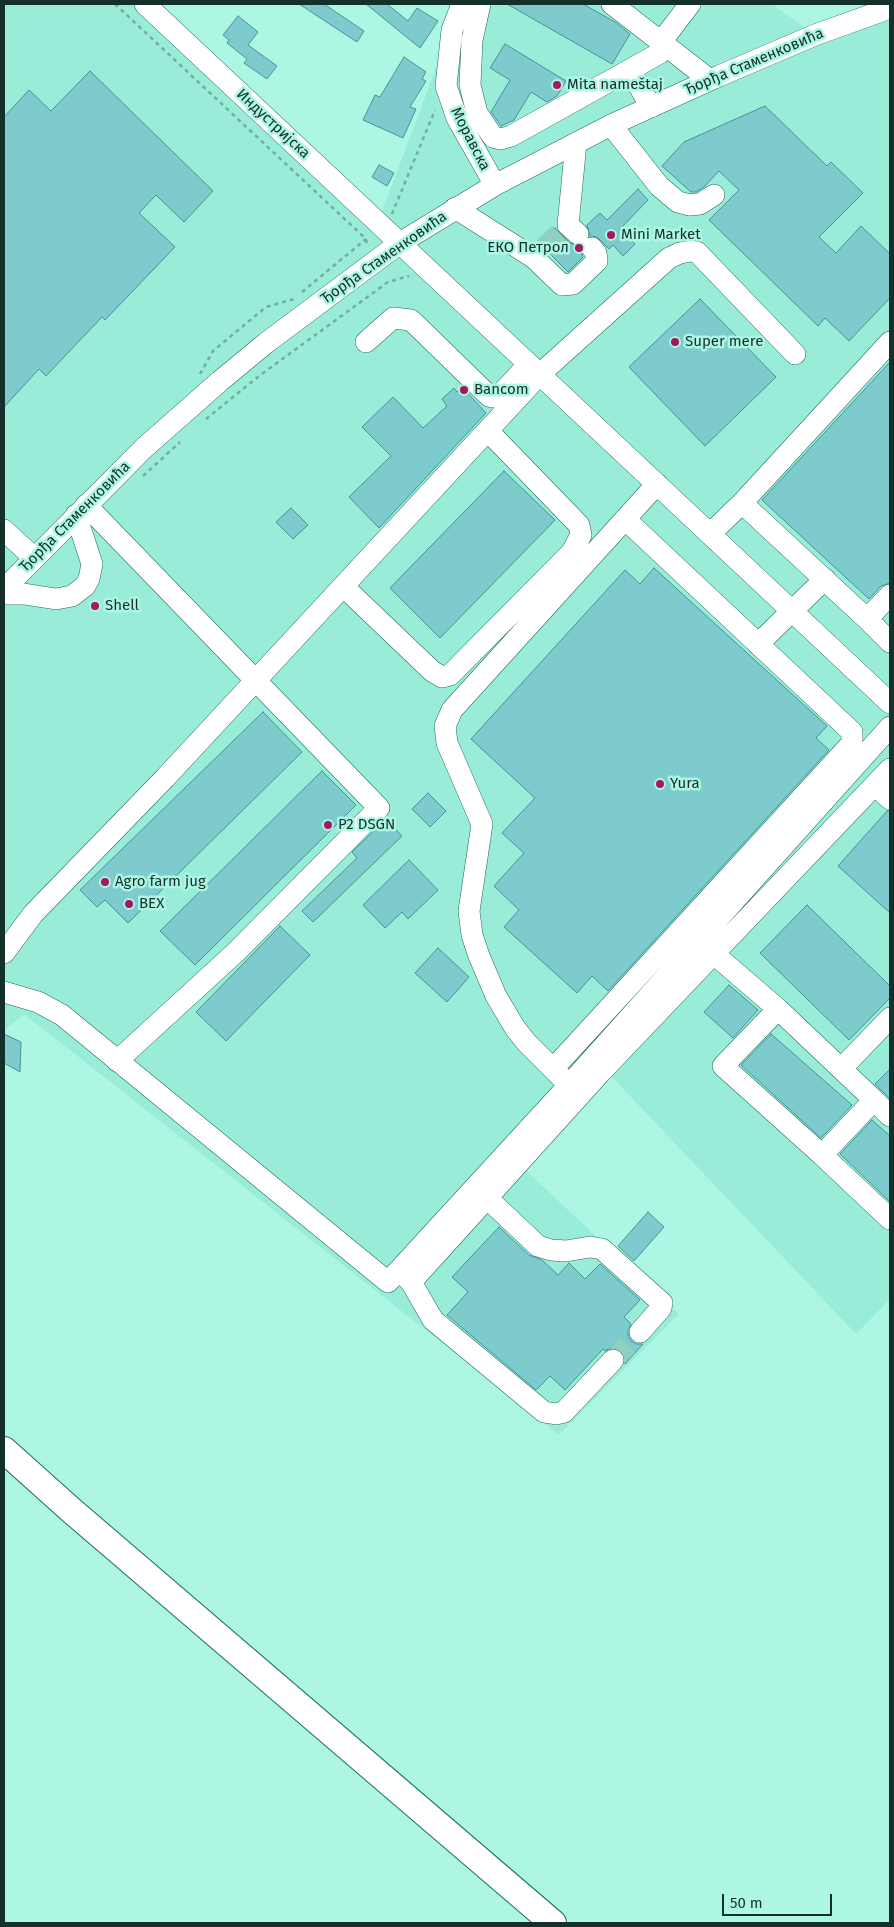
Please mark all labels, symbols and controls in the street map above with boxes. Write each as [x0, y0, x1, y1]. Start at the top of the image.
street label: Ђорђа Стаменковића [682, 25, 826, 99]
place label: Mita nameštaj [567, 76, 663, 94]
marker: Mita nameštaj [551, 79, 563, 91]
street label: Индустријска [233, 85, 313, 163]
street label: Моравска [446, 104, 494, 174]
street label: Ђорђа Стаменковића [318, 208, 450, 308]
place label: Mini Market [621, 226, 701, 244]
marker: Mini Market [605, 229, 617, 241]
place label: ЕКО Петрол [487, 239, 569, 257]
marker: ЕКО Петрол [573, 242, 585, 254]
place label: Super mere [685, 333, 763, 351]
marker: Super mere [669, 336, 681, 348]
place label: Bancom [474, 381, 529, 399]
marker: Bancom [458, 384, 470, 396]
street label: Ђорђа Стаменковића [16, 458, 134, 576]
place label: Shell [105, 597, 139, 615]
marker: Shell [89, 600, 101, 612]
place label: Yura [670, 775, 700, 793]
marker: Yura [654, 778, 666, 790]
place label: P2 DSGN [338, 816, 395, 834]
marker: P2 DSGN [322, 819, 334, 831]
place label: Agro farm jug [115, 873, 206, 891]
marker: Agro farm jug [99, 876, 111, 888]
place label: BEX [139, 895, 164, 913]
marker: BEX [123, 898, 135, 910]
scale bar [724, 1884, 834, 1916]
text: 50 m [730, 1894, 763, 1912]

